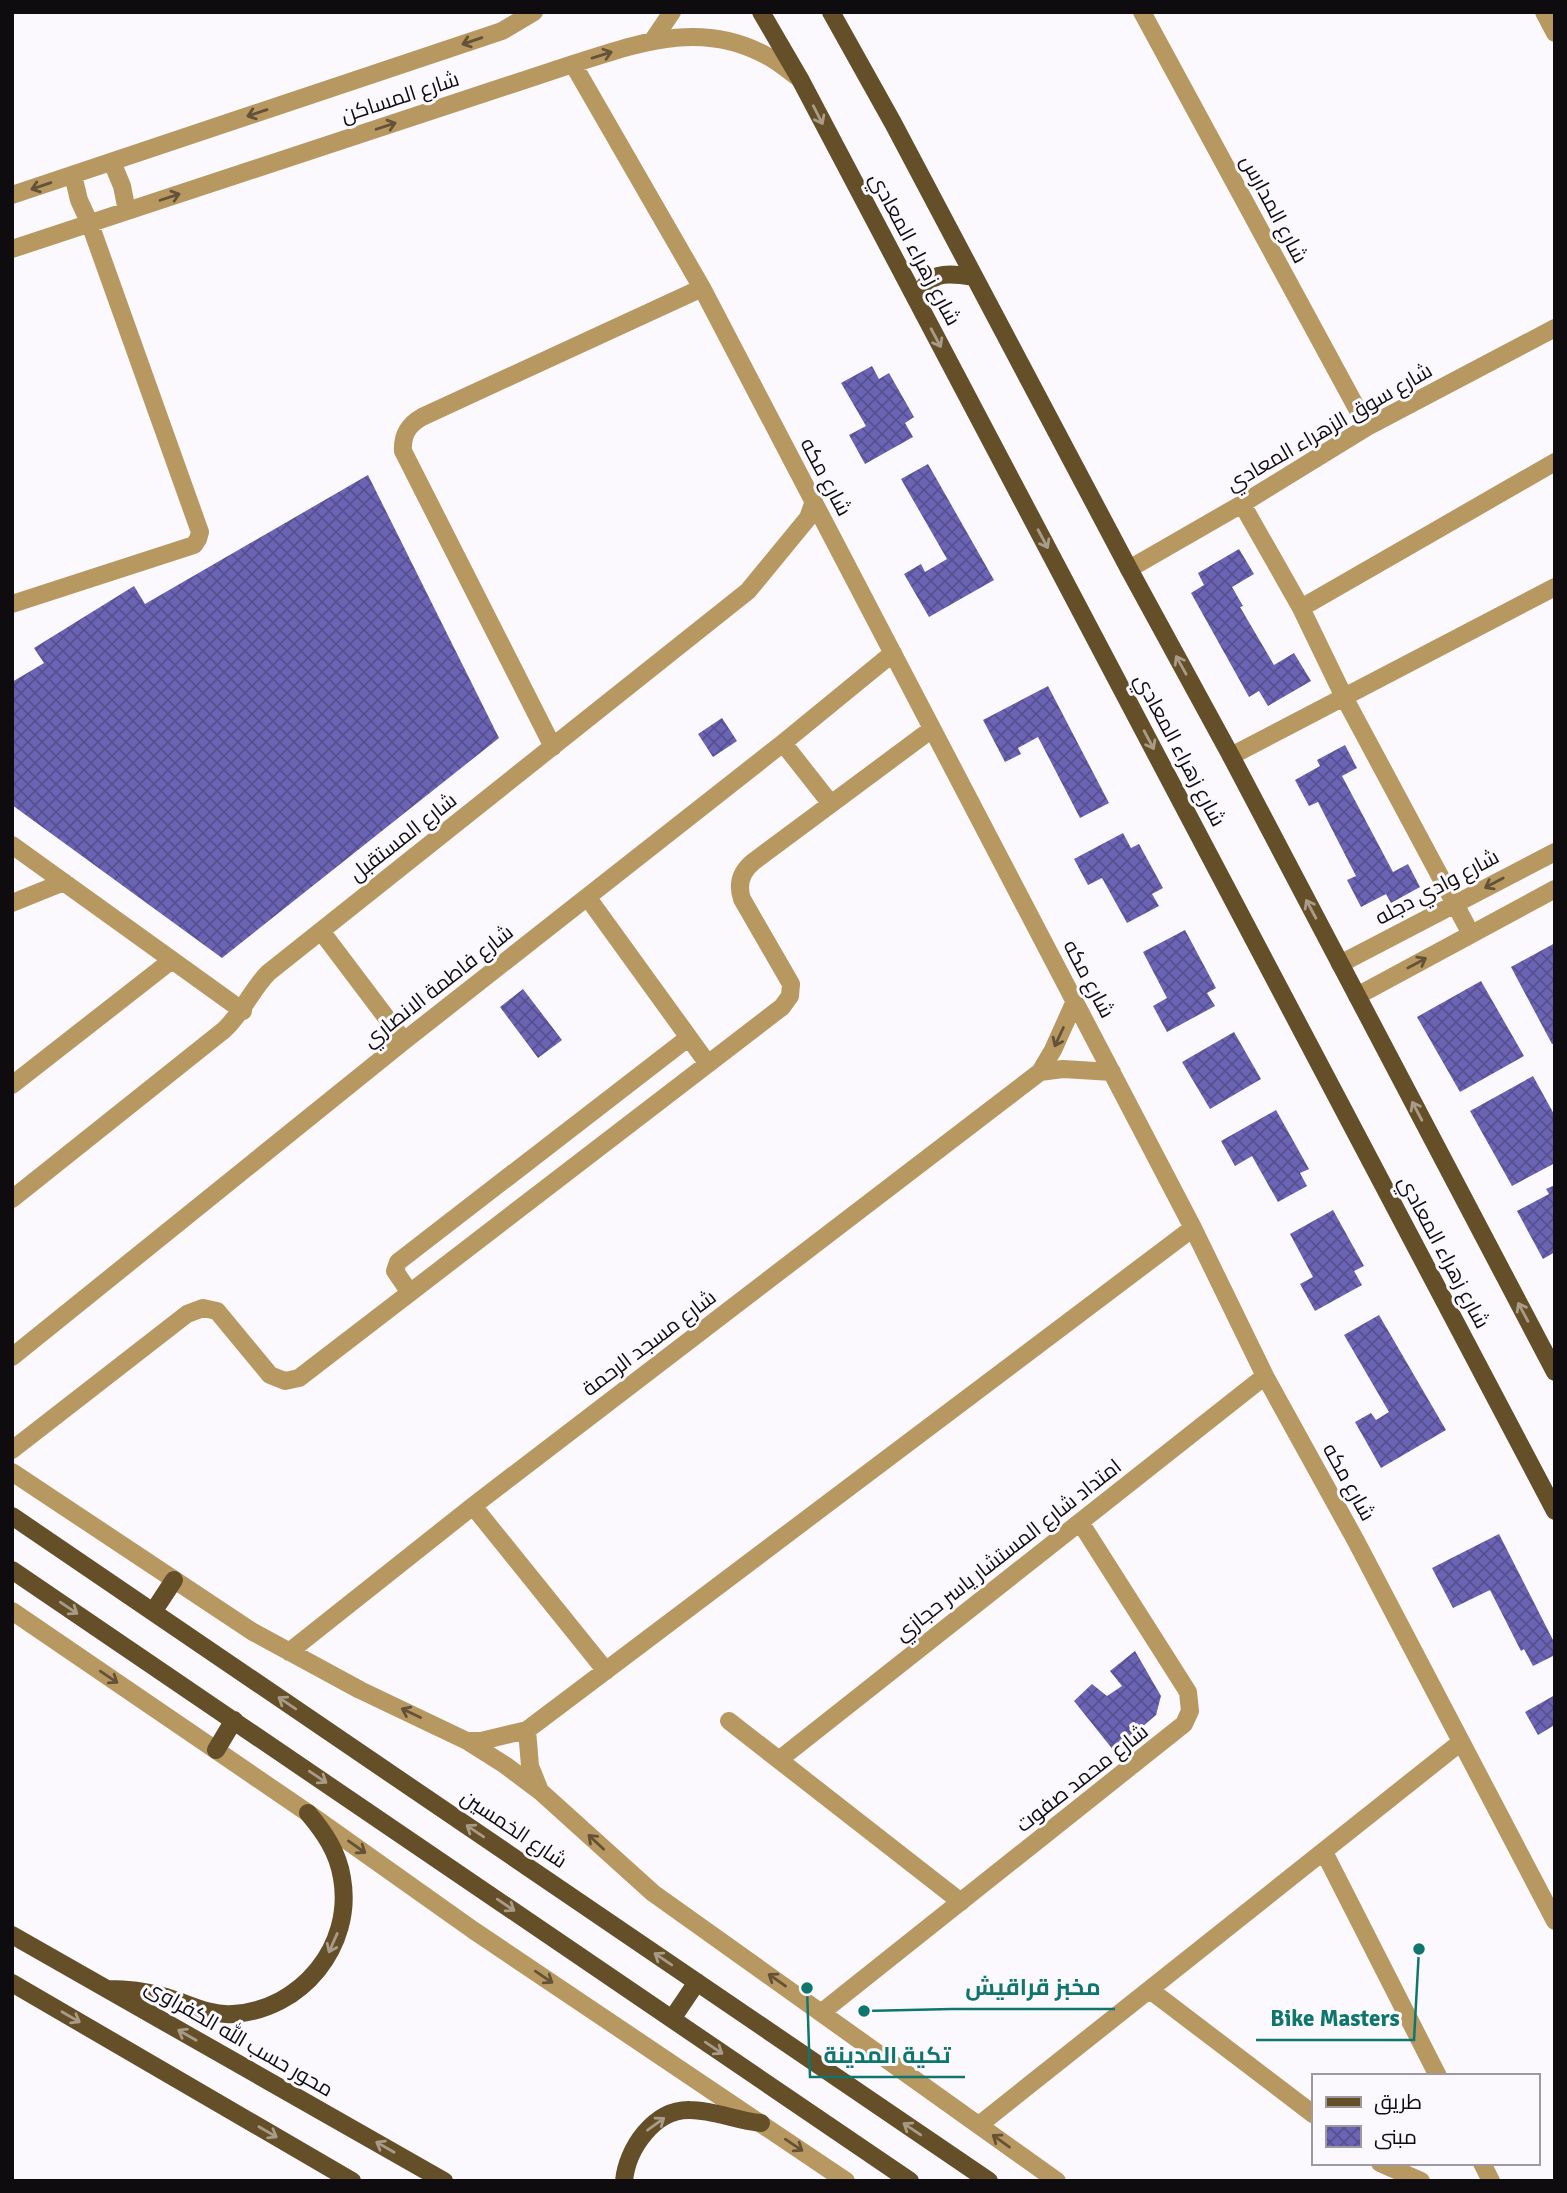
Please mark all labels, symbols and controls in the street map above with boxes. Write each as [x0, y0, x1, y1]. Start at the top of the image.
one-way arrow [462, 35, 484, 48]
one-way arrow [591, 47, 613, 60]
street label: شارع المساكن [338, 66, 463, 129]
one-way arrow [812, 104, 826, 125]
one-way arrow [246, 108, 268, 120]
one-way arrow [375, 119, 397, 132]
street label: شارع المدارس [1234, 150, 1313, 268]
street label: شارع زهراء المعادي [861, 168, 966, 331]
one-way arrow [30, 180, 52, 193]
one-way arrow [159, 190, 181, 203]
one-way arrow [929, 327, 943, 347]
street label: شارع سوق الزهراء المعادي [1221, 357, 1438, 499]
street label: شارع مكه [794, 433, 857, 521]
one-way arrow [1036, 528, 1050, 548]
one-way arrow [1174, 656, 1188, 676]
street label: شارع زهراء المعادي [1126, 669, 1231, 832]
one-way arrow [1142, 729, 1156, 750]
street label: شارع المستقبل [344, 787, 463, 888]
street label: شارع وادي دجله [1371, 844, 1505, 933]
one-way arrow [1484, 877, 1505, 890]
one-way arrow [1304, 900, 1318, 920]
street label: شارع فاطمة الانصاري [357, 919, 520, 1055]
street label: شارع مكه [1057, 935, 1120, 1023]
one-way arrow [1406, 956, 1426, 970]
one-way arrow [1051, 1027, 1064, 1048]
one-way arrow [1410, 1101, 1423, 1122]
street label: شارع زهراء المعادي [1390, 1171, 1495, 1334]
street label: شارع مسجد الرحمة [577, 1284, 722, 1403]
one-way arrow [1516, 1302, 1529, 1323]
street label: شارع مكه [1316, 1439, 1381, 1526]
street label: امتداد شارع المستشار ياسر حجازي [889, 1453, 1129, 1649]
one-way arrow [59, 1601, 78, 1615]
one-way arrow [99, 1670, 118, 1684]
one-way arrow [278, 1696, 297, 1710]
one-way arrow [401, 1705, 422, 1719]
street label: شارع محمد صفوت [1011, 1718, 1154, 1839]
one-way arrow [308, 1770, 327, 1785]
street label: شارع الخمسين [455, 1784, 572, 1875]
one-way arrow [466, 1824, 485, 1838]
one-way arrow [588, 1834, 605, 1851]
one-way arrow [347, 1840, 366, 1854]
one-way arrow [496, 1898, 515, 1913]
one-way arrow [326, 1932, 339, 1954]
one-way arrow [654, 1952, 673, 1966]
callout: مخبز قراقيش [952, 1965, 1115, 2009]
one-way arrow [534, 1970, 553, 1985]
street label: محور حسب الله الكفراوى [140, 1973, 338, 2103]
one-way arrow [768, 1973, 787, 1987]
text: مخبز قراقيش [965, 1973, 1101, 2002]
callout: Bike Masters [1256, 1996, 1414, 2040]
text: Bike Masters [1270, 2004, 1400, 2033]
one-way arrow [61, 2010, 81, 2024]
one-way arrow [177, 2028, 197, 2042]
callout: تكية المدينة [810, 2033, 965, 2077]
one-way arrow [704, 2040, 723, 2055]
text: تكية المدينة [823, 2041, 951, 2070]
legend [1312, 2074, 1539, 2165]
text: طريق [1374, 2089, 1422, 2115]
one-way arrow [646, 2117, 665, 2131]
one-way arrow [903, 2121, 922, 2136]
text: مبنى [1374, 2124, 1417, 2150]
one-way arrow [257, 2125, 277, 2139]
one-way arrow [992, 2134, 1011, 2149]
one-way arrow [784, 2138, 803, 2152]
one-way arrow [375, 2140, 395, 2154]

